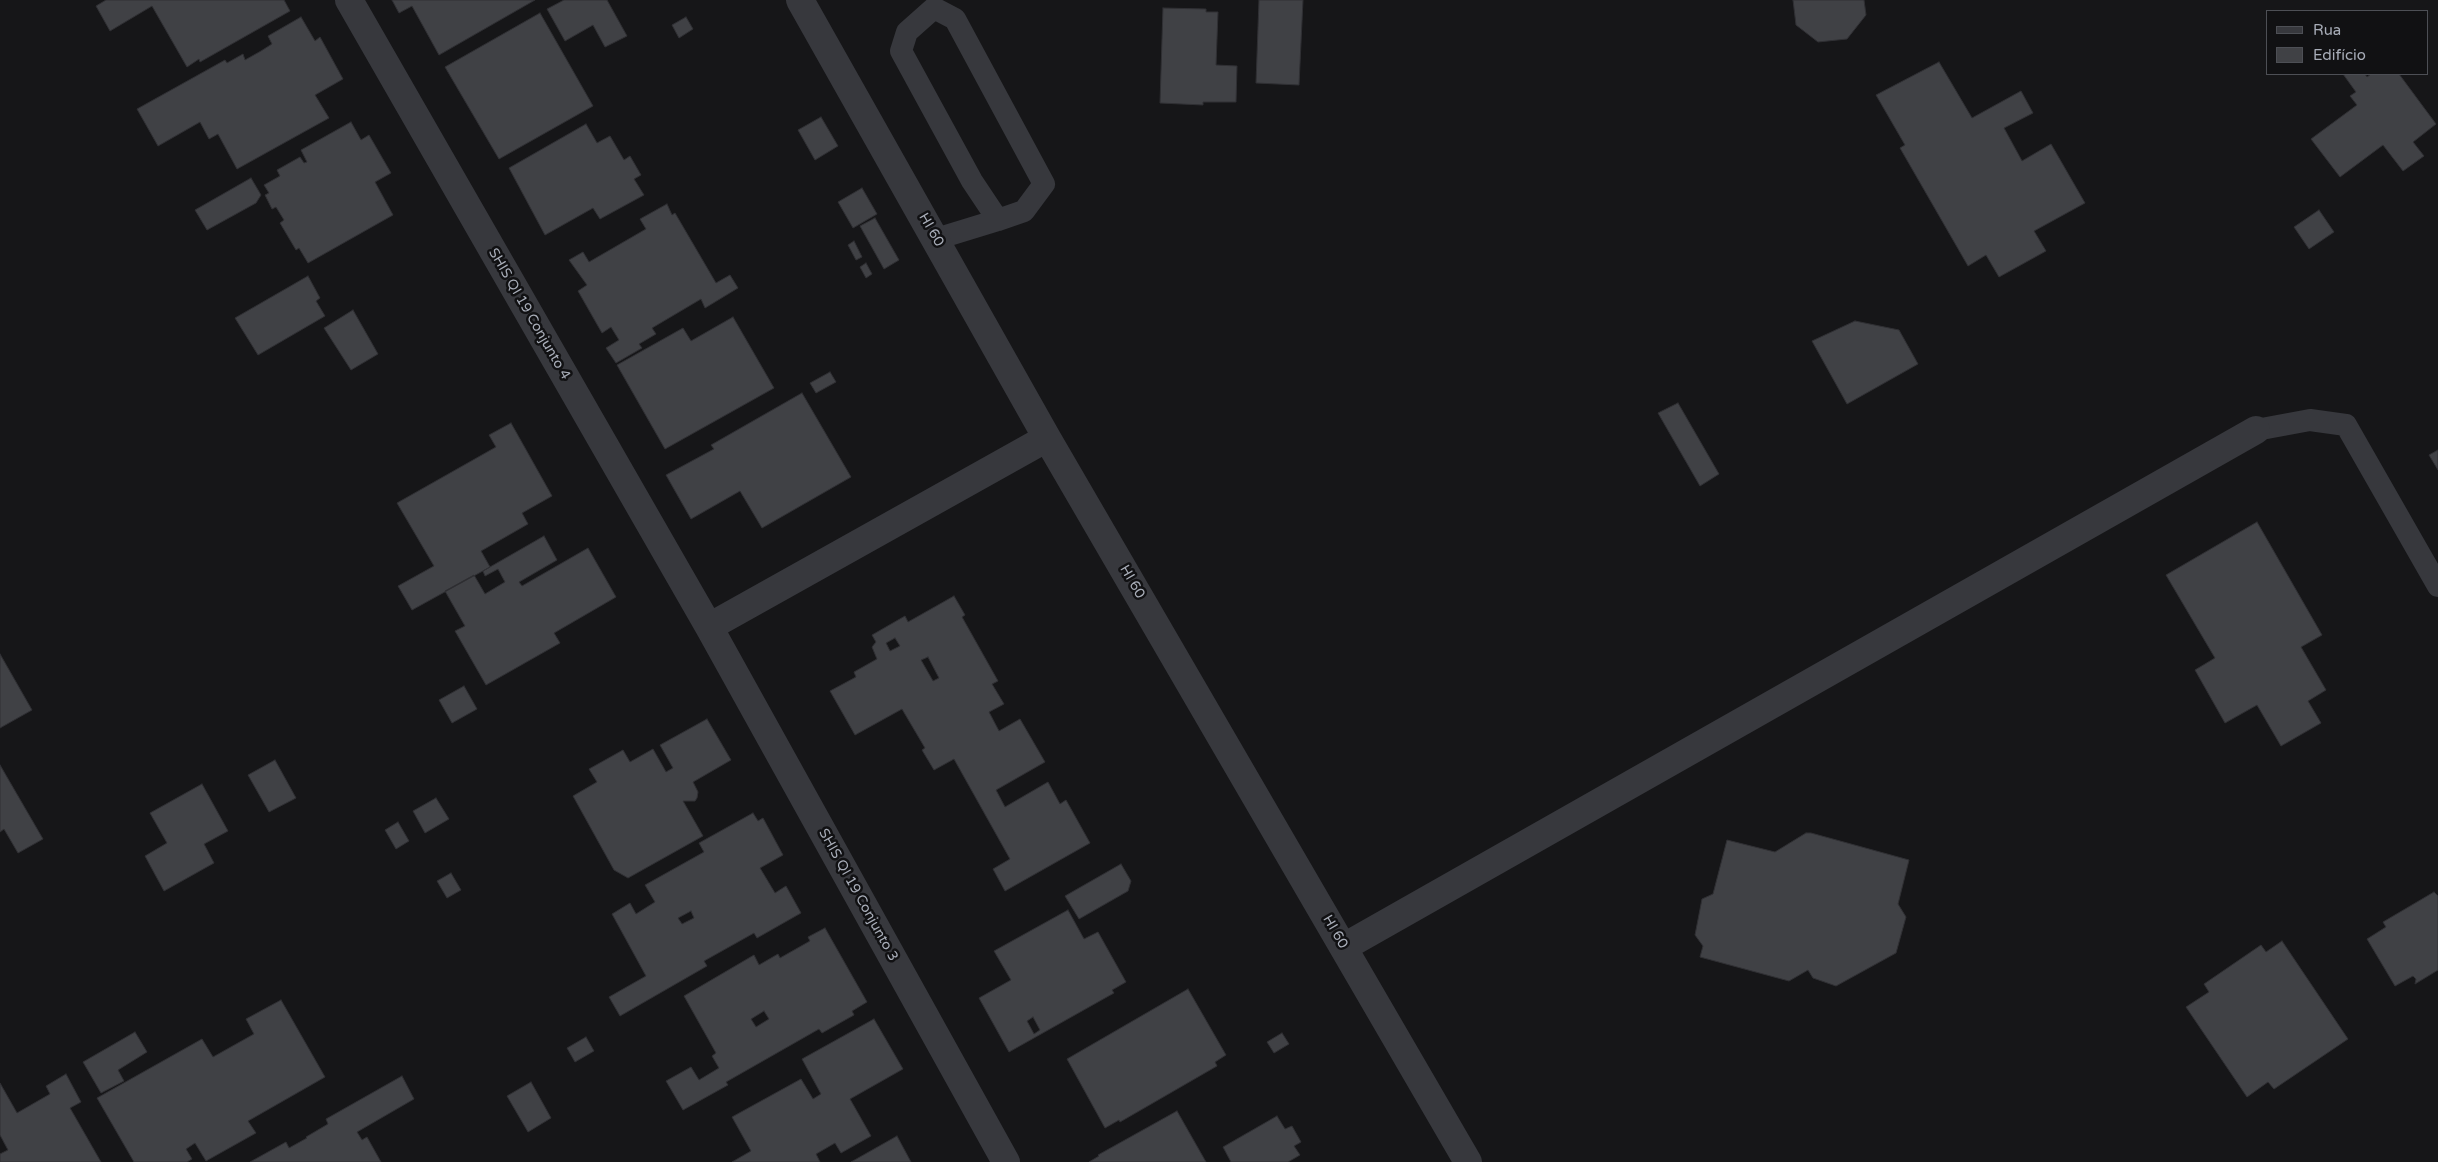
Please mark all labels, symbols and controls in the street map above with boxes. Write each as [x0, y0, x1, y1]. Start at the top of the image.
legend [2266, 10, 2428, 75]
text: Rua [2313, 21, 2341, 39]
text: Edifício [2313, 46, 2366, 64]
street label: HI 60 [915, 210, 947, 250]
street label: SHIS QI 19 Conjunto 4 [485, 245, 573, 383]
street label: HI 60 [1116, 562, 1148, 602]
street label: SHIS QI 19 Conjunto 3 [815, 826, 901, 964]
street label: HI 60 [1319, 912, 1351, 952]

